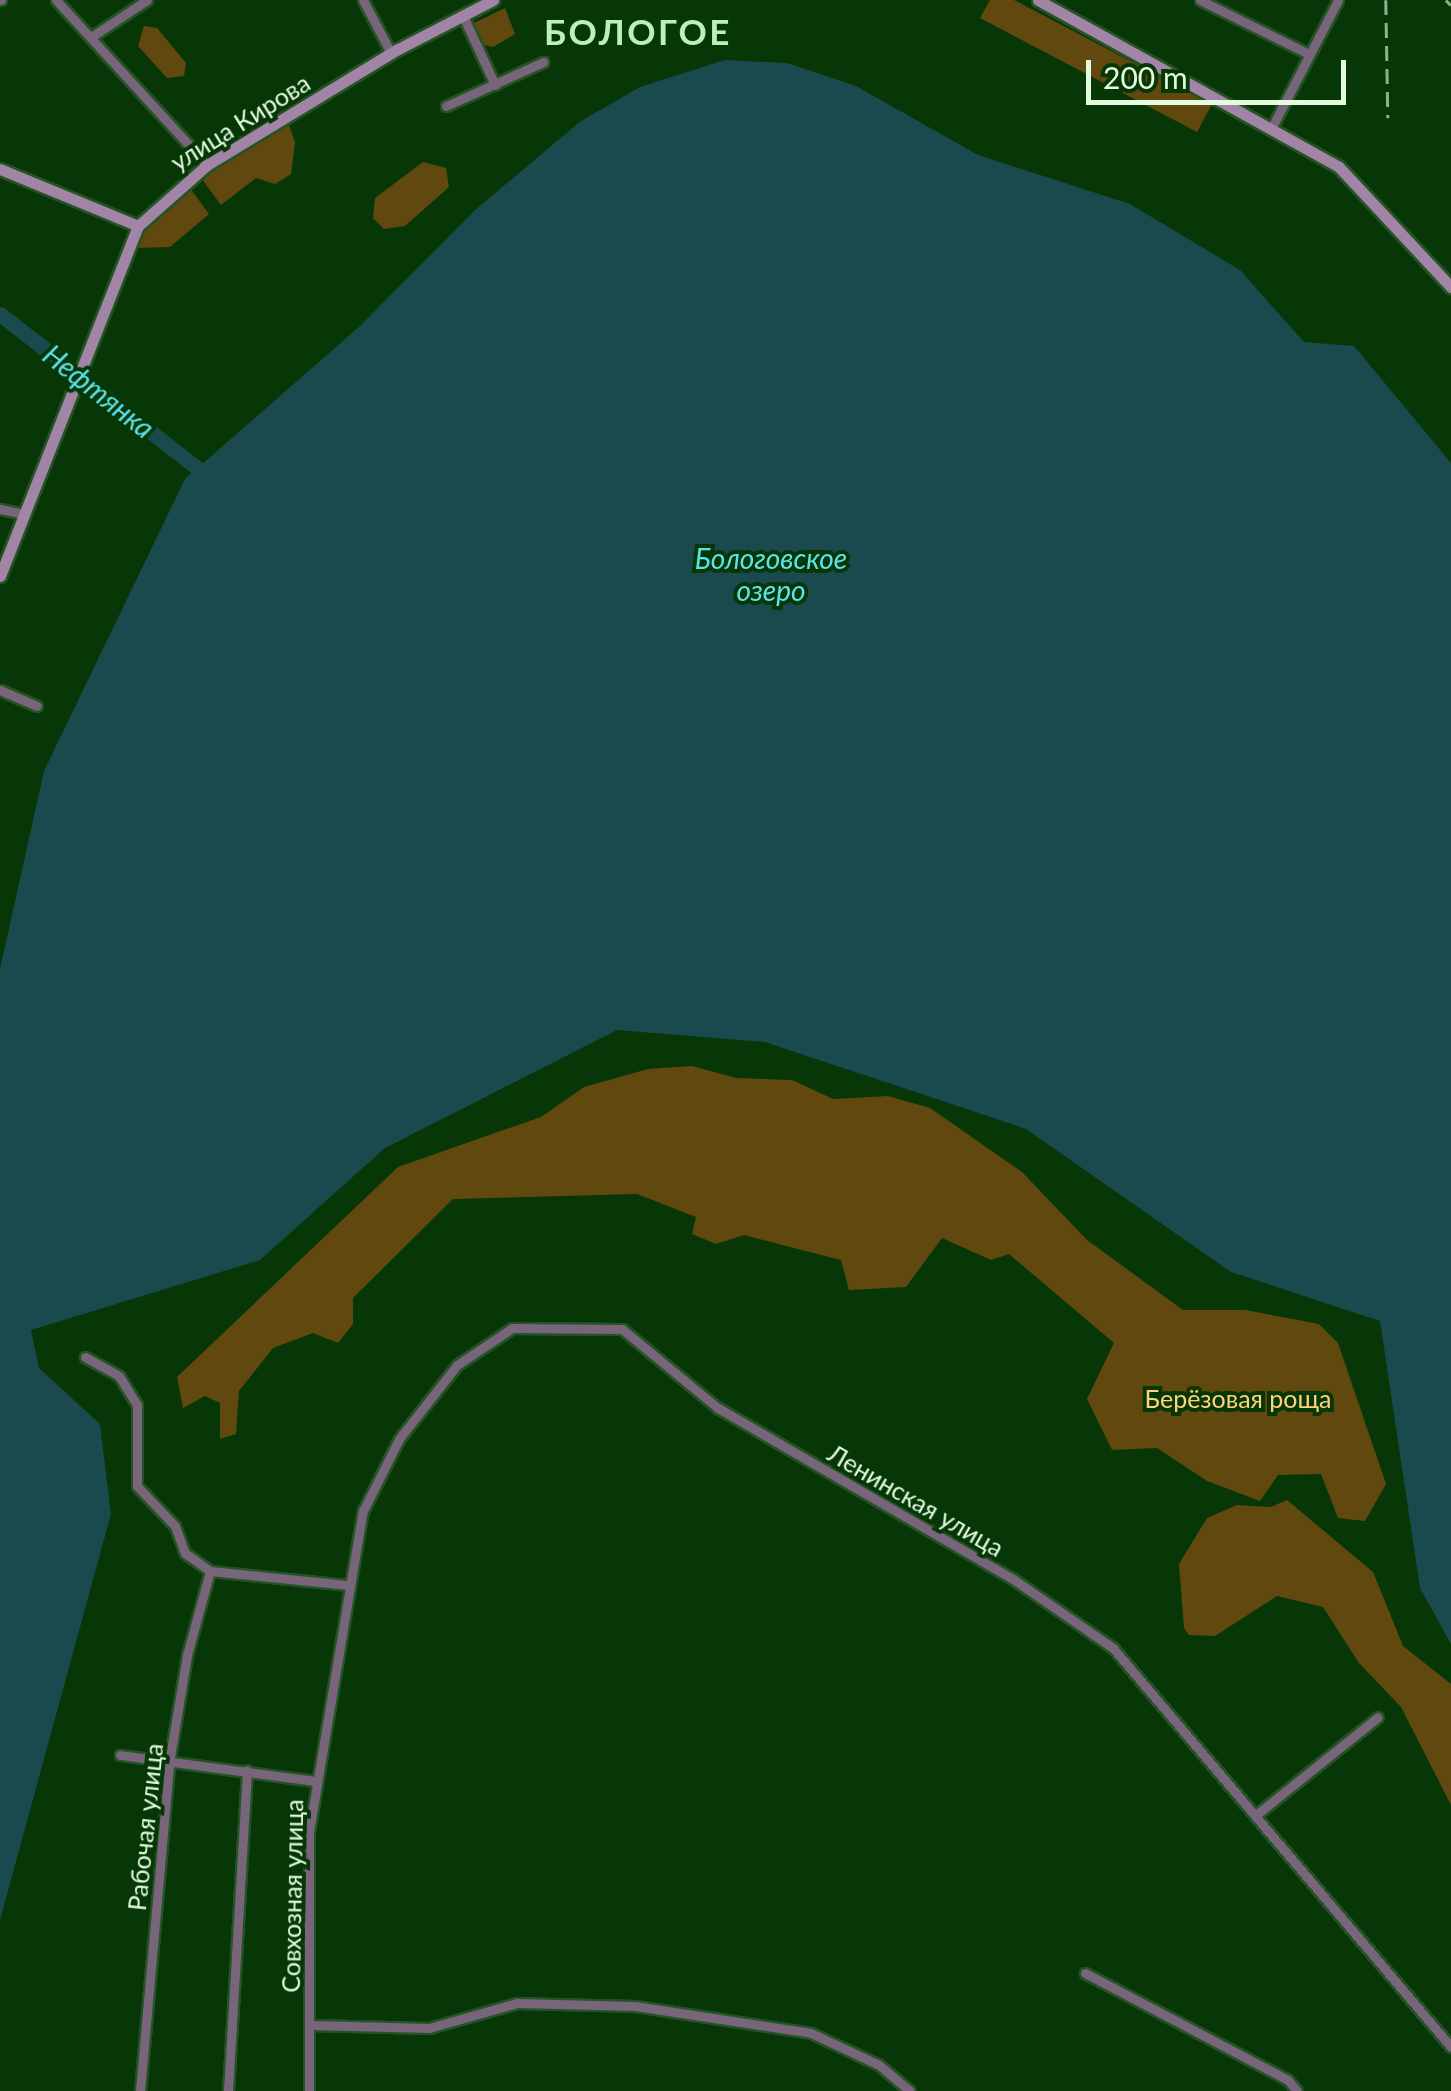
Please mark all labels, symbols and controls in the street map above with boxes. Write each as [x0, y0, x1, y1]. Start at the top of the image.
district label: БОЛОГОЕ [544, 10, 732, 52]
scale bar [1091, 40, 1351, 102]
text: 200 m [1103, 59, 1188, 95]
street label: улица Кирова [165, 67, 315, 177]
water label: Нефтянка [37, 337, 161, 445]
water label: Бологовское озеро [695, 541, 847, 607]
park label: Берёзовая роща [1144, 1383, 1332, 1413]
street label: Ленинская улица [823, 1438, 1009, 1562]
street label: Рабочая улица [121, 1742, 169, 1912]
street label: Совхозная улица [275, 1799, 309, 1993]

